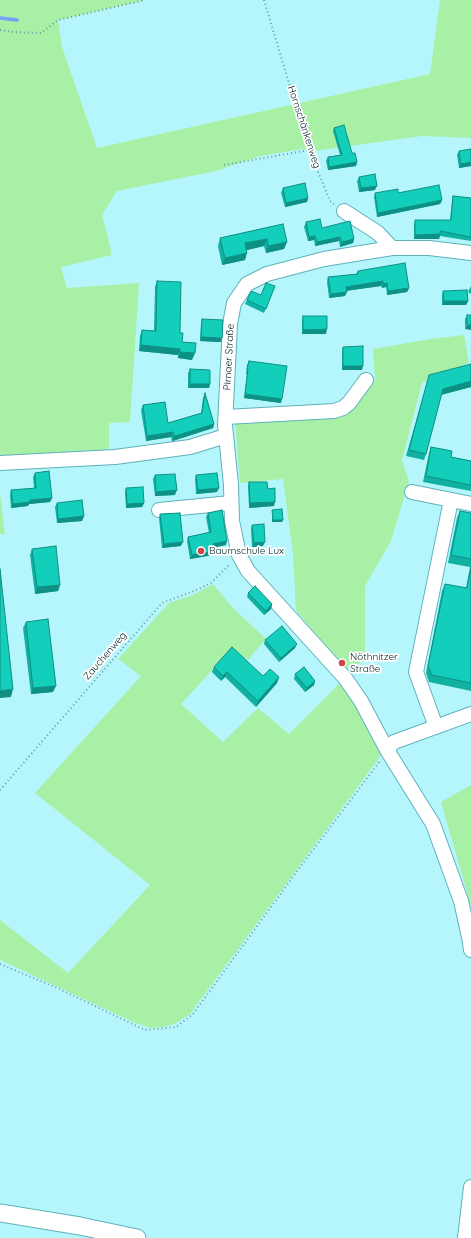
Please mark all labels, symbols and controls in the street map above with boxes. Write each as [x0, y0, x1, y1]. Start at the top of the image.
street label: Hornschänkenweg [285, 84, 323, 170]
street label: Pirnaer Straße [221, 323, 237, 391]
place label: Baumschule Lux [209, 545, 284, 557]
marker: Baumschule Lux [196, 546, 206, 556]
street label: Zauchenweg [81, 630, 129, 682]
place label: Nöthnitzer Straße [350, 651, 398, 674]
marker: Nöthnitzer Straße [337, 658, 347, 668]

